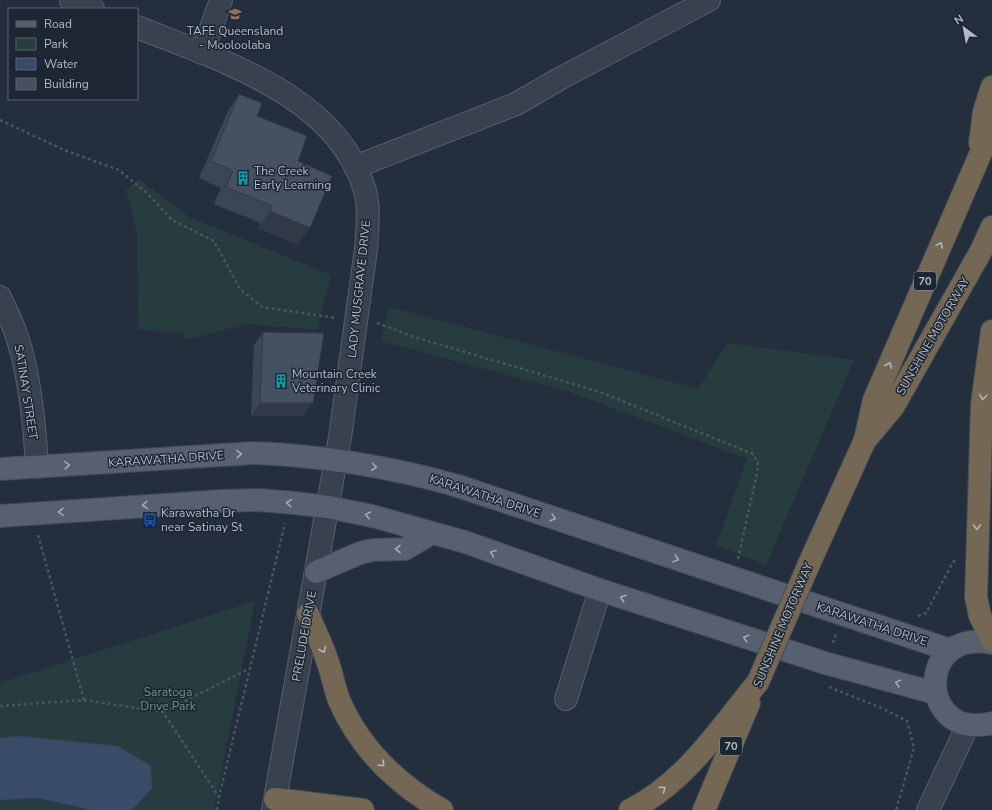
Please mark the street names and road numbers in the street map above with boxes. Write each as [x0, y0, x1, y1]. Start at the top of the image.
street label: LADY MUSGRAVE DRIVE [344, 219, 374, 359]
road number: 70 [914, 272, 936, 290]
street label: SUNSHINE MOTORWAY [893, 273, 974, 398]
street label: SATINAY STREET [11, 343, 42, 441]
street label: KARAWATHA DRIVE [108, 447, 224, 471]
street label: KARAWATHA DRIVE [427, 471, 543, 521]
street label: SUNSHINE MOTORWAY [749, 559, 817, 690]
street label: PRELUDE DRIVE [288, 589, 320, 683]
street label: KARAWATHA DRIVE [814, 599, 930, 649]
road number: 70 [720, 737, 742, 755]

